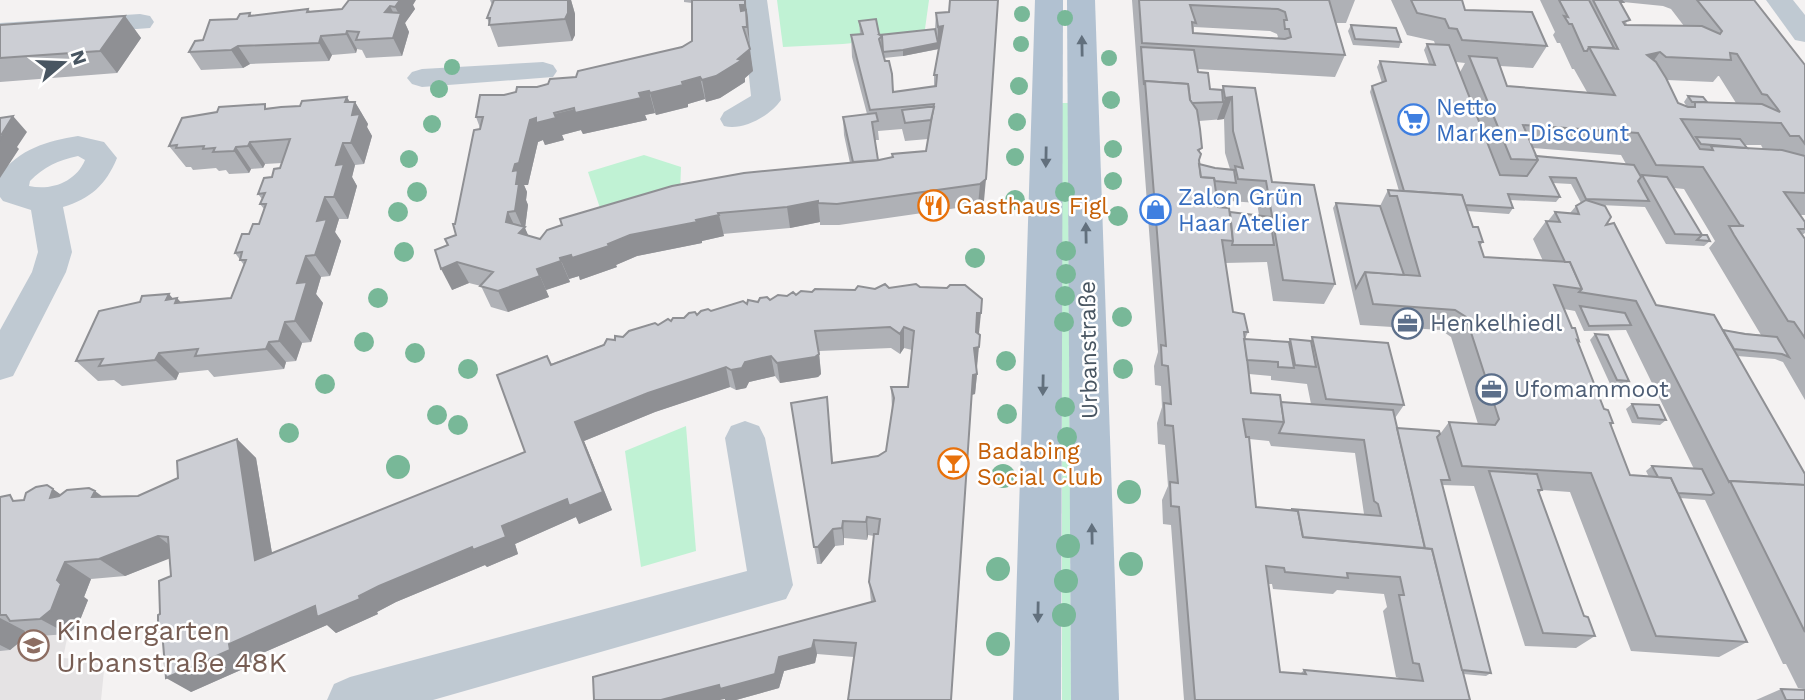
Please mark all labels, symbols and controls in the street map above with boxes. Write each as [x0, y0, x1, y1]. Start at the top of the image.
north arrow [28, 28, 98, 98]
one-way arrow [1076, 34, 1088, 56]
text: N [65, 47, 92, 68]
place label: Netto Marken-Discount [1436, 94, 1629, 147]
supermarket icon: Netto Marken-Discount [1396, 103, 1430, 137]
one-way arrow [1040, 147, 1052, 169]
place label: Zalon Grün Haar Atelier [1178, 184, 1310, 237]
restaurant icon: Gasthaus Figl [916, 189, 950, 223]
place label: Gasthaus Figl [956, 193, 1108, 220]
shop icon: Zalon Grün Haar Atelier [1138, 193, 1172, 227]
one-way arrow [1080, 222, 1092, 244]
street label: Urbanstraße [1074, 281, 1103, 419]
office icon: Henkelhiedl [1390, 306, 1424, 340]
place label: Henkelhiedl [1430, 310, 1562, 337]
office icon: Ufomammoot [1474, 372, 1508, 406]
one-way arrow [1037, 374, 1048, 396]
place label: Ufomammoot [1514, 376, 1669, 403]
place label: Badabing Social Club [977, 438, 1103, 491]
bar icon: Badabing Social Club [937, 447, 971, 481]
one-way arrow [1086, 523, 1098, 545]
one-way arrow [1033, 602, 1044, 624]
place label: Kindergarten Urbanstraße 48K [56, 614, 287, 679]
school or university icon: Kindergarten Urbanstraße 48K [16, 629, 50, 663]

